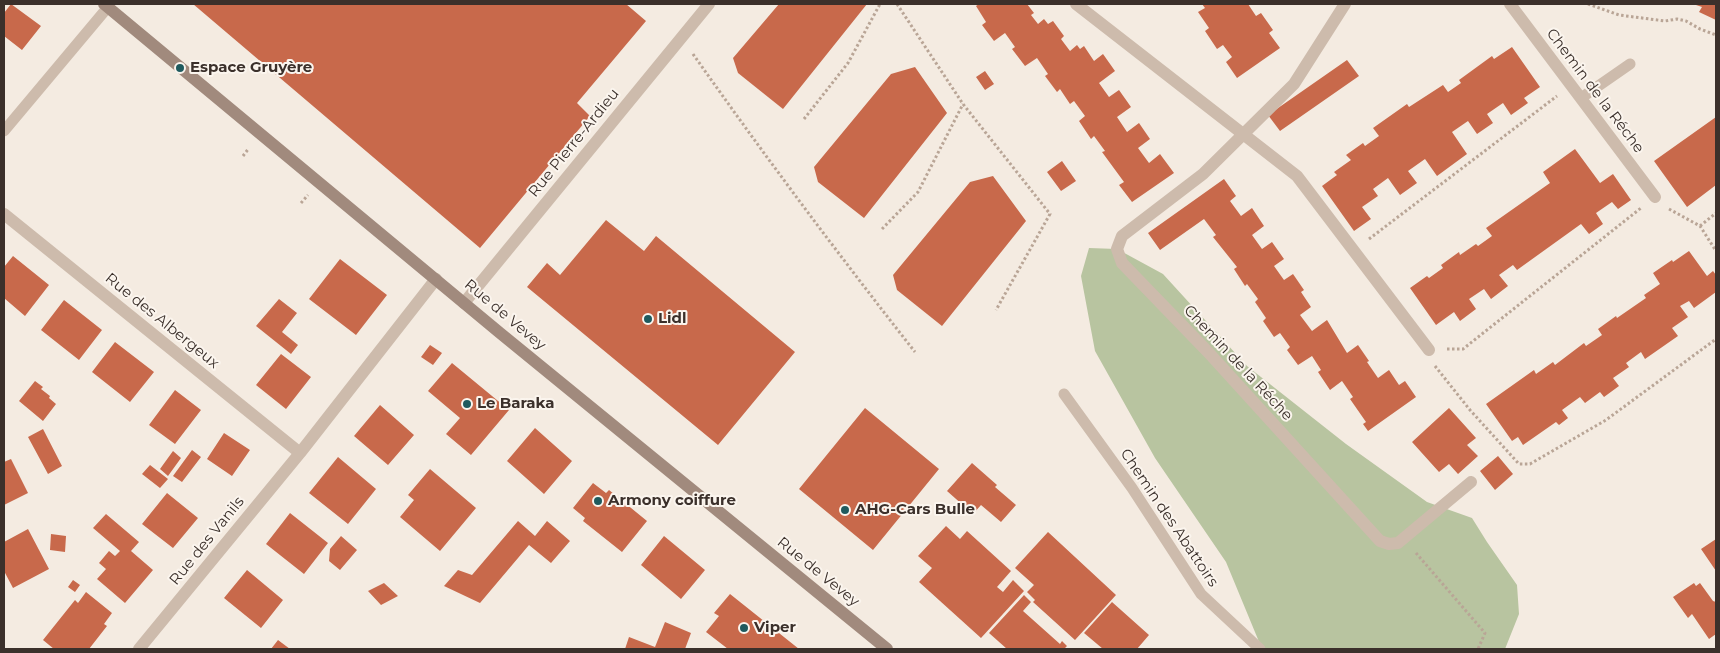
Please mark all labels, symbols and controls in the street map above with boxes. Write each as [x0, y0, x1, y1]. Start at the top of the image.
street label: Chemin de la Réche [1542, 25, 1648, 157]
place label: Espace Gruyère [190, 59, 312, 77]
marker: Espace Gruyère [174, 62, 186, 74]
street label: Rue Pierre-Ardieu [525, 85, 623, 201]
street label: Rue des Albergeux [101, 269, 223, 373]
street label: Rue de Vevey [461, 276, 549, 354]
street label: Chemin de la Réche [1180, 302, 1296, 424]
place label: Lidl [658, 310, 686, 328]
marker: Lidl [642, 313, 654, 325]
place label: Le Baraka [477, 395, 555, 413]
marker: Le Baraka [461, 398, 473, 410]
street label: Chemin des Abattoirs [1116, 446, 1222, 590]
place label: Armony coiffure [608, 492, 736, 510]
street label: Rue des Vanils [166, 493, 248, 589]
marker: Armony coiffure [592, 495, 604, 507]
place label: AHG-Cars Bulle [855, 501, 975, 519]
marker: AHG-Cars Bulle [839, 504, 851, 516]
street label: Rue de Vevey [773, 533, 863, 611]
place label: Viper [754, 619, 796, 637]
marker: Viper [738, 622, 750, 634]

